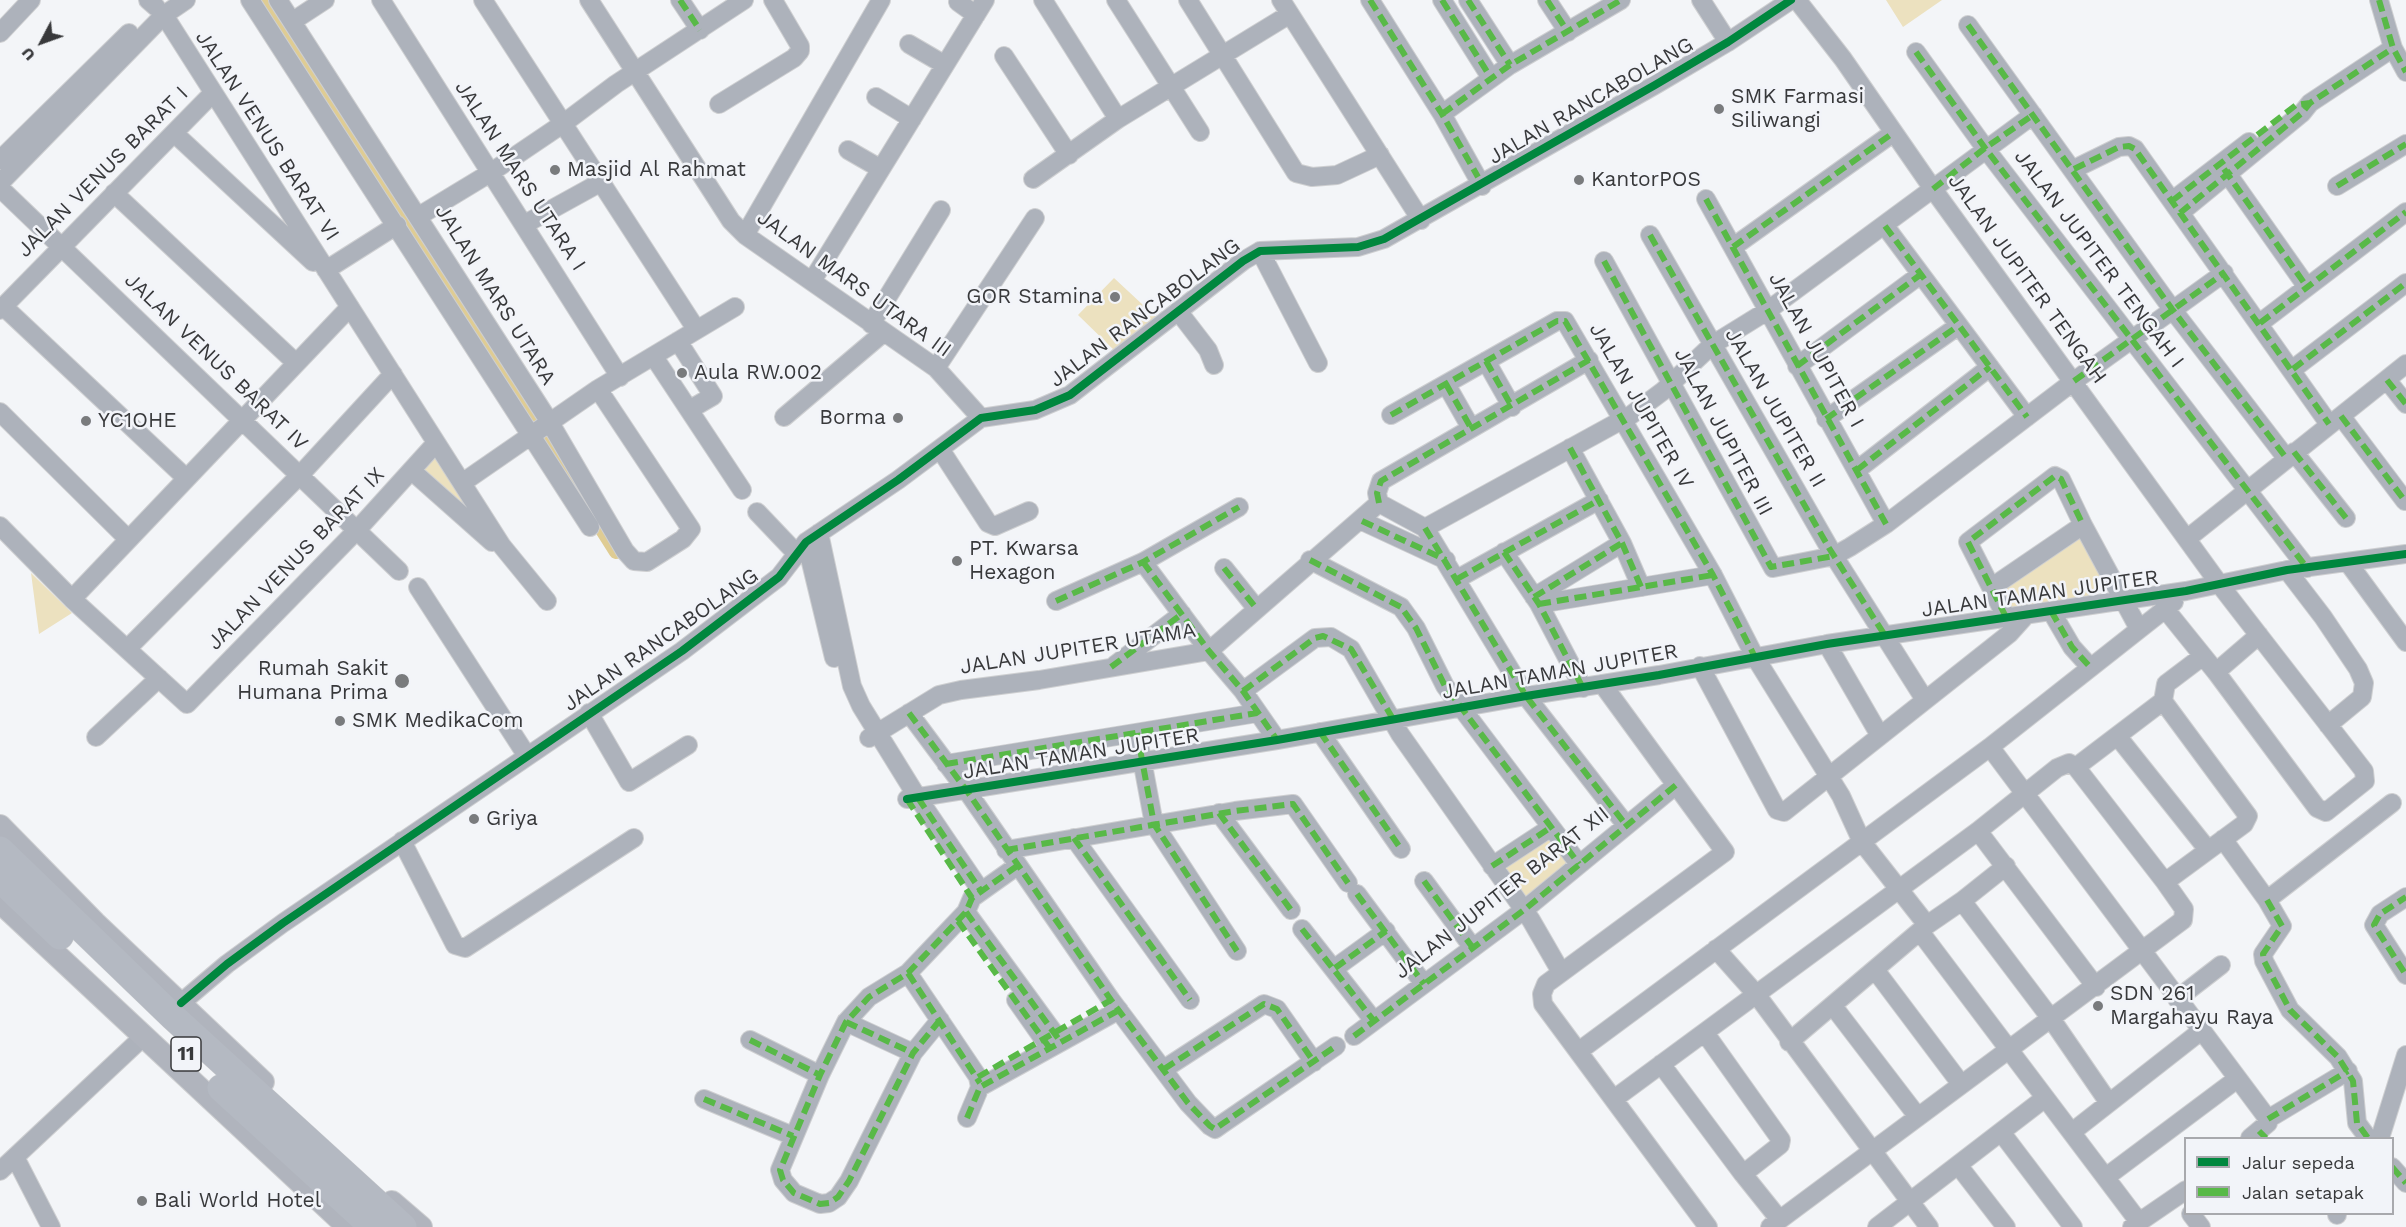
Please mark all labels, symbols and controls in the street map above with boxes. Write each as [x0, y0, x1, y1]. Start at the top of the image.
north arrow [12, 12, 72, 72]
street label: JALAN VENUS BARAT VI [190, 26, 344, 246]
street label: JALAN RANCABOLANG [1484, 32, 1698, 170]
text: U [17, 44, 39, 65]
street label: JALAN MARS UTARA I [449, 76, 591, 276]
street label: JALAN VENUS BARAT I [12, 81, 194, 263]
place label: SMK Farmasi Siliwangi [1731, 84, 1864, 134]
marker: SMK Farmasi Siliwangi [1712, 102, 1726, 116]
street label: JALAN JUPITER TENGAH I [2009, 145, 2189, 373]
place label: Masjid Al Rahmat [567, 157, 746, 183]
marker: Masjid Al Rahmat [548, 163, 562, 177]
place label: KantorPOS [1591, 167, 1701, 193]
street label: JALAN JUPITER TENGAH [1942, 169, 2112, 389]
marker: KantorPOS [1572, 173, 1586, 187]
street label: JALAN MARS UTARA [429, 200, 561, 390]
street label: JALAN MARS UTARA III [752, 205, 956, 363]
street label: JALAN RANCABOLANG [1045, 233, 1245, 393]
street label: JALAN VENUS BARAT IV [119, 268, 313, 456]
street label: JALAN JUPITER I [1763, 268, 1869, 432]
place label: GOR Stamina [966, 284, 1103, 310]
marker: GOR Stamina [1108, 290, 1122, 304]
street label: JALAN JUPITER IV [1583, 319, 1699, 493]
street label: JALAN JUPITER II [1719, 324, 1831, 492]
street label: JALAN JUPITER III [1668, 344, 1778, 520]
place label: Aula RW.002 [694, 360, 822, 386]
marker: Aula RW.002 [675, 366, 689, 380]
place label: Borma [819, 405, 886, 431]
place label: YC1OHE [98, 408, 177, 434]
marker: Borma [891, 411, 905, 425]
marker: YC1OHE [79, 414, 93, 428]
street label: JALAN VENUS BARAT IX [202, 462, 390, 656]
place label: PT. Kwarsa Hexagon [969, 536, 1079, 586]
marker: PT. Kwarsa Hexagon [950, 554, 964, 568]
street label: JALAN RANCABOLANG [559, 563, 763, 717]
street label: JALAN TAMAN JUPITER [1920, 565, 2160, 623]
street label: JALAN JUPITER UTAMA [958, 618, 1198, 680]
street label: JALAN TAMAN JUPITER [1440, 639, 1680, 705]
place label: Rumah Sakit Humana Prima [237, 656, 388, 706]
marker: Rumah Sakit Humana Prima [393, 672, 411, 690]
place label: SMK MedikaCom [352, 708, 524, 734]
marker: SMK MedikaCom [333, 714, 347, 728]
street label: JALAN TAMAN JUPITER [961, 723, 1201, 785]
street label: JALAN JUPITER BARAT XII [1390, 801, 1614, 985]
place label: Griya [486, 806, 538, 832]
marker: Griya [467, 812, 481, 826]
place label: SDN 261 Margahayu Raya [2110, 981, 2274, 1031]
marker: SDN 261 Margahayu Raya [2091, 999, 2105, 1013]
road number: 11 [171, 1037, 201, 1071]
legend [2184, 1137, 2394, 1215]
text: Jalur sepeda [2242, 1152, 2355, 1173]
text: Jalan setapak [2242, 1182, 2364, 1203]
place label: Bali World Hotel [154, 1188, 321, 1214]
marker: Bali World Hotel [135, 1194, 149, 1208]

